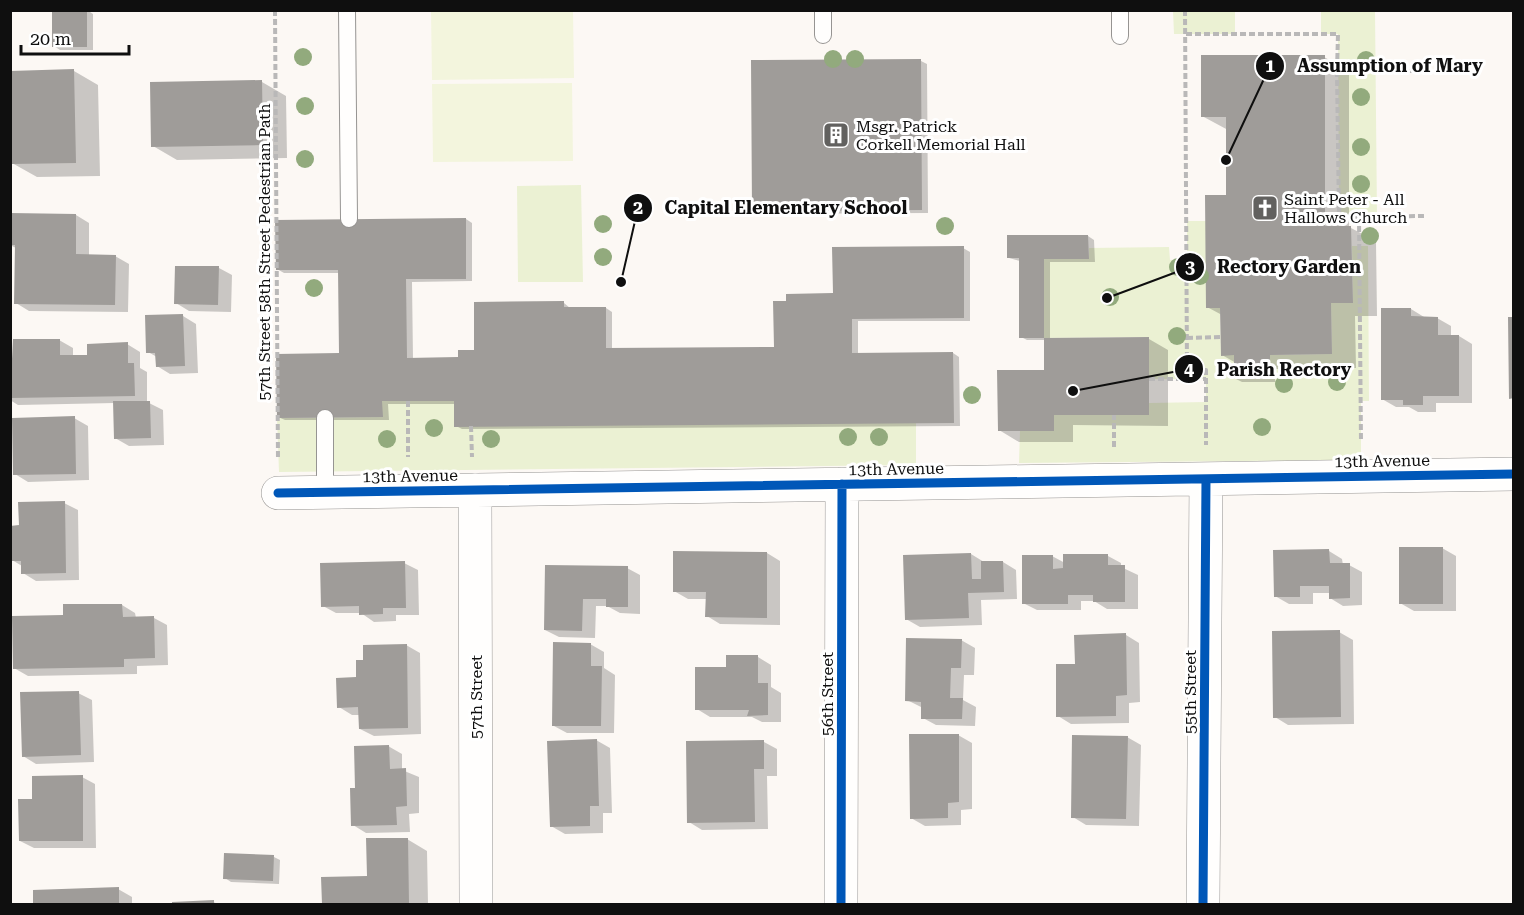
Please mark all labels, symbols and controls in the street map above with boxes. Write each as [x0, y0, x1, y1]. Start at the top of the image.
scale bar [21, 18, 129, 56]
text: 20 m [30, 28, 71, 49]
callout: Assumption of Mary [1255, 48, 1495, 84]
text: 1 [1265, 55, 1275, 76]
text: Assumption of Mary [1297, 55, 1483, 76]
street label: 57th Street 58th Street Pedestrian Path [255, 103, 274, 401]
place label: Msgr. Patrick Corkell Memorial Hall [856, 117, 1026, 154]
building icon: Msgr. Patrick Corkell Memorial Hall [821, 120, 851, 150]
callout: Capital Elementary School [623, 190, 920, 226]
place label: Saint Peter - All Hallows Church [1284, 190, 1407, 227]
church icon: Saint Peter - All Hallows Church [1250, 193, 1280, 223]
text: 2 [633, 197, 643, 218]
text: Capital Elementary School [665, 197, 907, 218]
callout: Rectory Garden [1175, 249, 1373, 285]
text: 3 [1185, 256, 1195, 277]
text: Rectory Garden [1217, 256, 1361, 277]
callout: Parish Rectory [1174, 351, 1363, 387]
text: 4 [1184, 359, 1194, 380]
text: Parish Rectory [1217, 359, 1352, 380]
street label: 13th Avenue [1334, 451, 1430, 471]
street label: 13th Avenue [848, 459, 944, 479]
street label: 13th Avenue [362, 466, 458, 486]
street label: 55th Street [1181, 650, 1200, 734]
street label: 56th Street [818, 652, 837, 736]
street label: 57th Street [467, 655, 486, 739]

